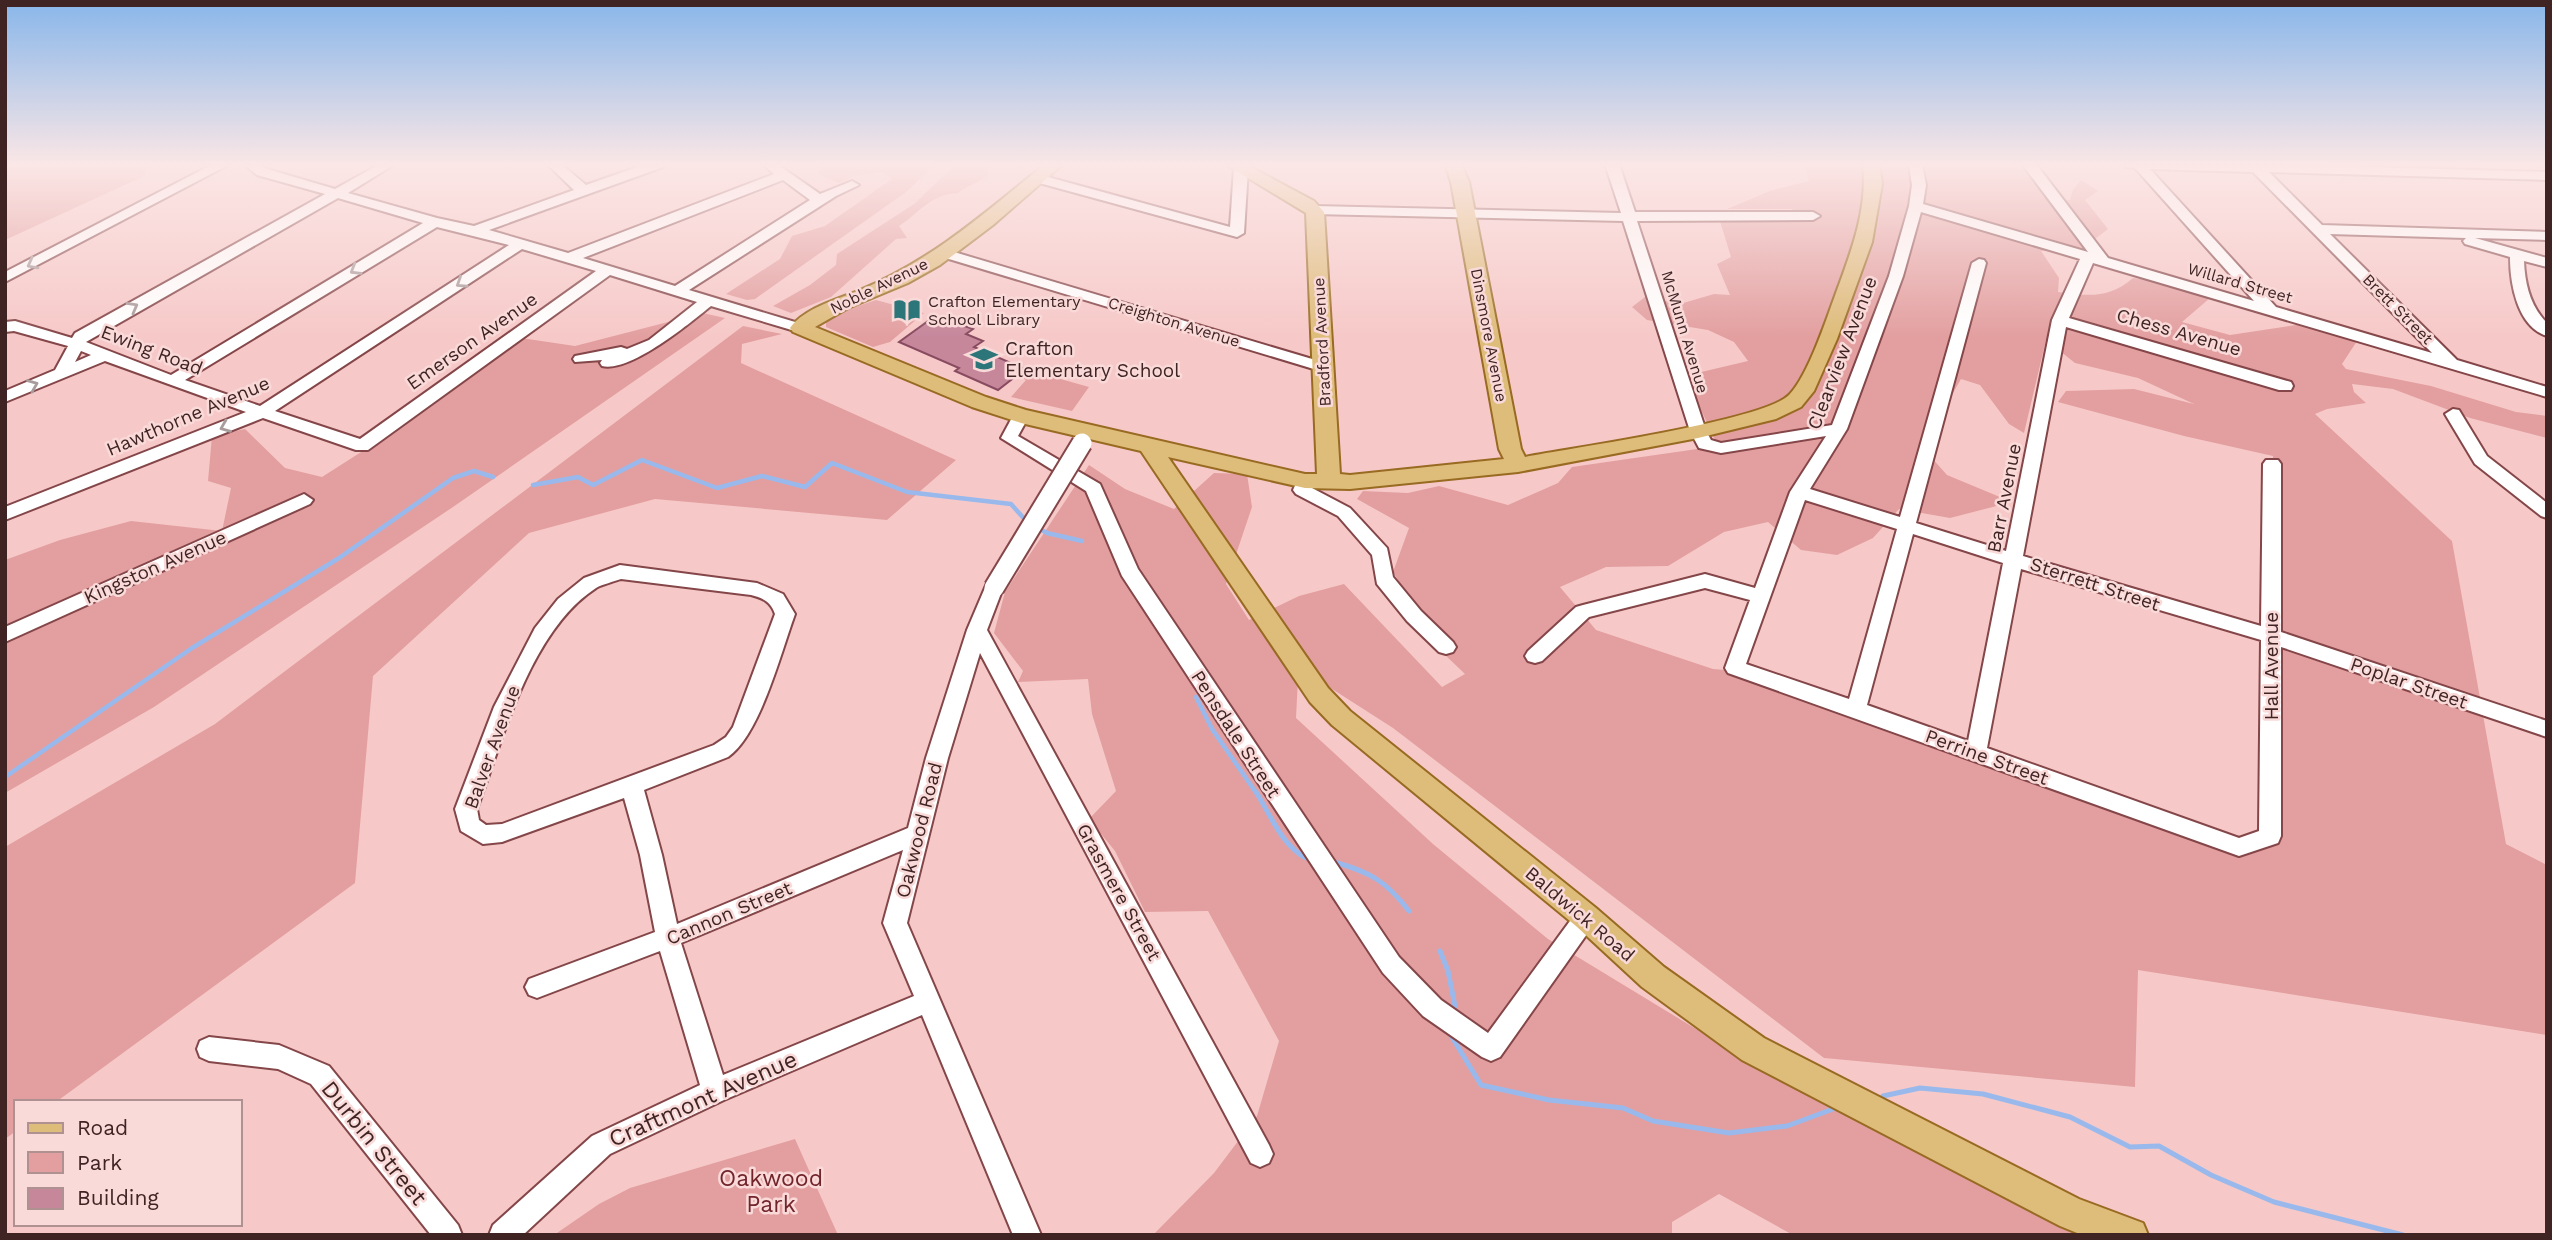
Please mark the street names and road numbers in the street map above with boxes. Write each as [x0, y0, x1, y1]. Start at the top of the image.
street label: Noble Avenue [827, 254, 931, 318]
street label: Willard Street [2185, 259, 2295, 307]
street label: Dinsmore Avenue [1467, 267, 1511, 403]
street label: McMunn Avenue [1657, 268, 1713, 396]
street label: Brett Street [2359, 270, 2437, 348]
street label: Clearview Avenue [1802, 273, 1882, 433]
street label: Bradford Avenue [1309, 277, 1335, 407]
street label: Emerson Avenue [402, 287, 542, 395]
street label: Creighton Avenue [1106, 293, 1242, 351]
street label: Chess Avenue [2114, 303, 2244, 361]
street label: Ewing Road [98, 320, 206, 380]
street label: Hawthorne Avenue [103, 371, 273, 461]
street label: Barr Avenue [1982, 441, 2026, 555]
street label: Kingston Avenue [80, 525, 230, 609]
street label: Sterrett Street [2027, 552, 2163, 616]
street label: Hall Avenue [2260, 612, 2283, 720]
street label: Poplar Street [2347, 652, 2471, 714]
street label: Pensdale Street [1186, 666, 1286, 802]
street label: Balver Avenue [459, 682, 525, 812]
street label: Perrine Street [1922, 724, 2052, 790]
street label: Oakwood Road [891, 760, 947, 900]
street label: Grasmere Street [1072, 819, 1166, 965]
street label: Baldwick Road [1521, 862, 1639, 966]
street label: Cannon Street [663, 876, 795, 950]
street label: Craftmont Avenue [605, 1045, 801, 1153]
street label: Durbin Street [316, 1075, 433, 1211]

